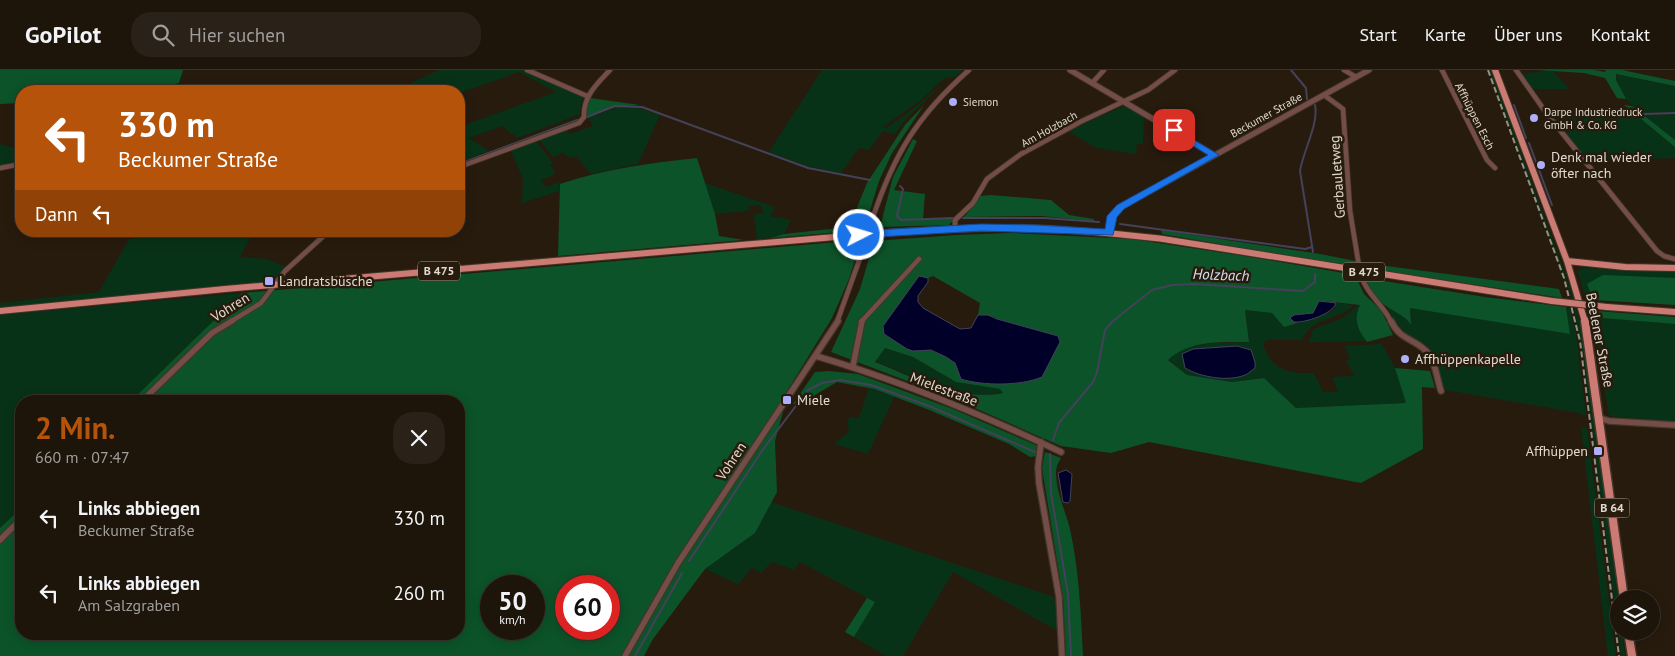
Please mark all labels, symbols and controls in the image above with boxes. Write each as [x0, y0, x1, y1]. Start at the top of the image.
search box [131, 12, 481, 57]
text: GoPilot [25, 19, 101, 50]
icon: search [149, 21, 177, 49]
text: Hier suchen [189, 23, 285, 47]
text: Start [1359, 23, 1397, 46]
text: Karte [1425, 23, 1466, 46]
text: Über uns [1494, 23, 1563, 46]
text: Kontakt [1591, 23, 1650, 46]
street label: Affhüppen Esch [1452, 80, 1498, 152]
street label: Beckumer Straße [1228, 89, 1305, 141]
place label: Siemon [963, 95, 998, 109]
marker: Siemon [947, 96, 959, 108]
text: 330 m [118, 101, 215, 147]
icon: left [35, 105, 100, 170]
place label: Darpe Industriedruck GmbH & Co. KG [1544, 105, 1643, 132]
street label: Am Holzbach [1018, 108, 1080, 150]
pin [1153, 109, 1195, 151]
marker: Darpe Industriedruck GmbH & Co. KG [1528, 112, 1540, 124]
icon: arrive [1160, 116, 1188, 144]
street label: Gerbauletweg [1325, 135, 1349, 219]
text: Beckumer Straße [118, 145, 278, 173]
place label: Denk mal wieder öfter nach [1551, 148, 1652, 182]
marker: Denk mal wieder öfter nach [1535, 159, 1547, 171]
icon: left [88, 200, 116, 228]
text: Dann [35, 202, 78, 226]
position arrow [832, 208, 884, 260]
road number: B 475 [418, 262, 460, 280]
road number: B 475 [1343, 262, 1385, 282]
water label: Holzbach [1192, 264, 1250, 285]
place label: Landratsbüsche [279, 272, 373, 290]
marker: Landratsbüsche [263, 275, 275, 287]
street label: Vohren [207, 288, 253, 326]
street label: Beelener Straße [1582, 291, 1618, 389]
place label: Affhüppenkapelle [1415, 350, 1521, 368]
marker: Affhüppenkapelle [1399, 353, 1411, 365]
street label: Mielestraße [908, 368, 980, 410]
place label: Miele [797, 391, 830, 409]
marker: Miele [781, 394, 793, 406]
text: 2 Min. [35, 408, 115, 447]
button: close [393, 412, 445, 464]
street label: Vohren [711, 439, 750, 484]
place label: Affhüppen [1526, 442, 1588, 460]
marker: Affhüppen [1592, 445, 1604, 457]
text: 660 m · 07:47 [35, 447, 130, 467]
text: Links abbiegen [78, 496, 200, 520]
road number: B 64 [1594, 498, 1630, 518]
icon: left [35, 504, 63, 532]
text: 330 m [393, 506, 445, 530]
text: Beckumer Straße [78, 520, 195, 540]
text: Links abbiegen [78, 571, 200, 595]
speed limit sign: 60 [555, 575, 620, 640]
icon: left [35, 579, 63, 607]
text: 260 m [393, 581, 445, 605]
text: 50 [498, 585, 527, 617]
map controls [1610, 590, 1660, 640]
button: layers [1610, 590, 1660, 640]
text: Am Salzgraben [78, 595, 180, 615]
text: km/h [499, 612, 526, 627]

